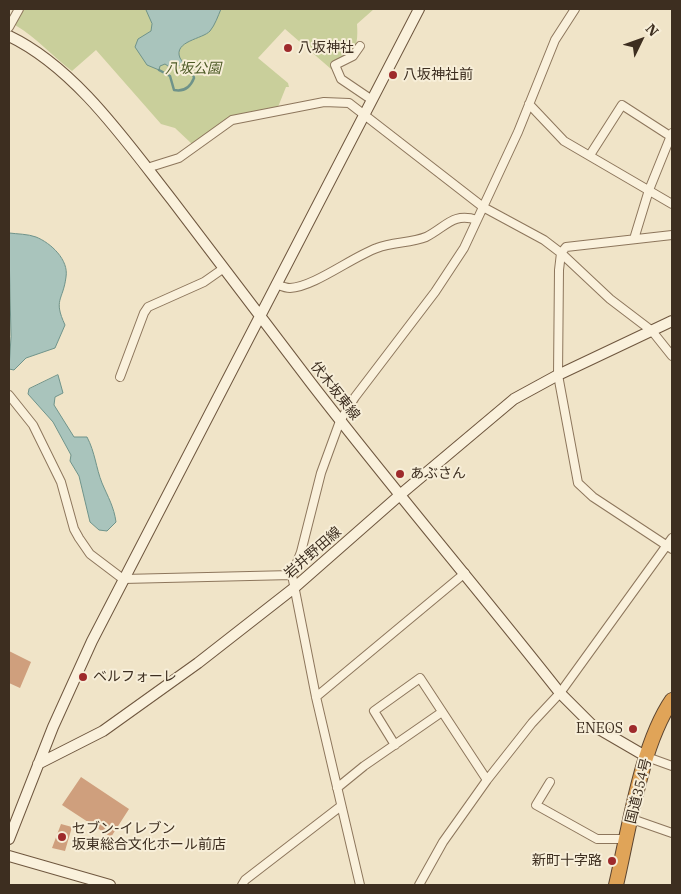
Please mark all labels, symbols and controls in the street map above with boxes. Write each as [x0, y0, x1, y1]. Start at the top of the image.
north arrow [616, 15, 666, 65]
text: N [642, 20, 663, 40]
place label: 八坂神社 [298, 40, 354, 56]
marker: 八坂神社 [282, 42, 294, 54]
park label: 八坂公園 [165, 61, 221, 77]
place label: 八坂神社前 [403, 67, 473, 83]
marker: 八坂神社前 [387, 69, 399, 81]
street label: 伏木坂東線 [307, 358, 363, 424]
place label: あぶさん [410, 466, 466, 482]
marker: あぶさん [394, 468, 406, 480]
street label: 岩井野田線 [281, 524, 345, 582]
place label: ベルフォーレ [93, 669, 177, 685]
marker: ベルフォーレ [77, 671, 89, 683]
place label: ENEOS [576, 721, 623, 737]
marker: ENEOS [627, 723, 639, 735]
street label: 国道354号 [623, 756, 655, 826]
place label: セブン-イレブン 坂東総合文化ホール前店 [72, 821, 226, 854]
marker: セブン-イレブン 坂東総合文化ホール前店 [56, 831, 68, 843]
place label: 新町十字路 [532, 853, 602, 869]
marker: 新町十字路 [606, 855, 618, 867]

